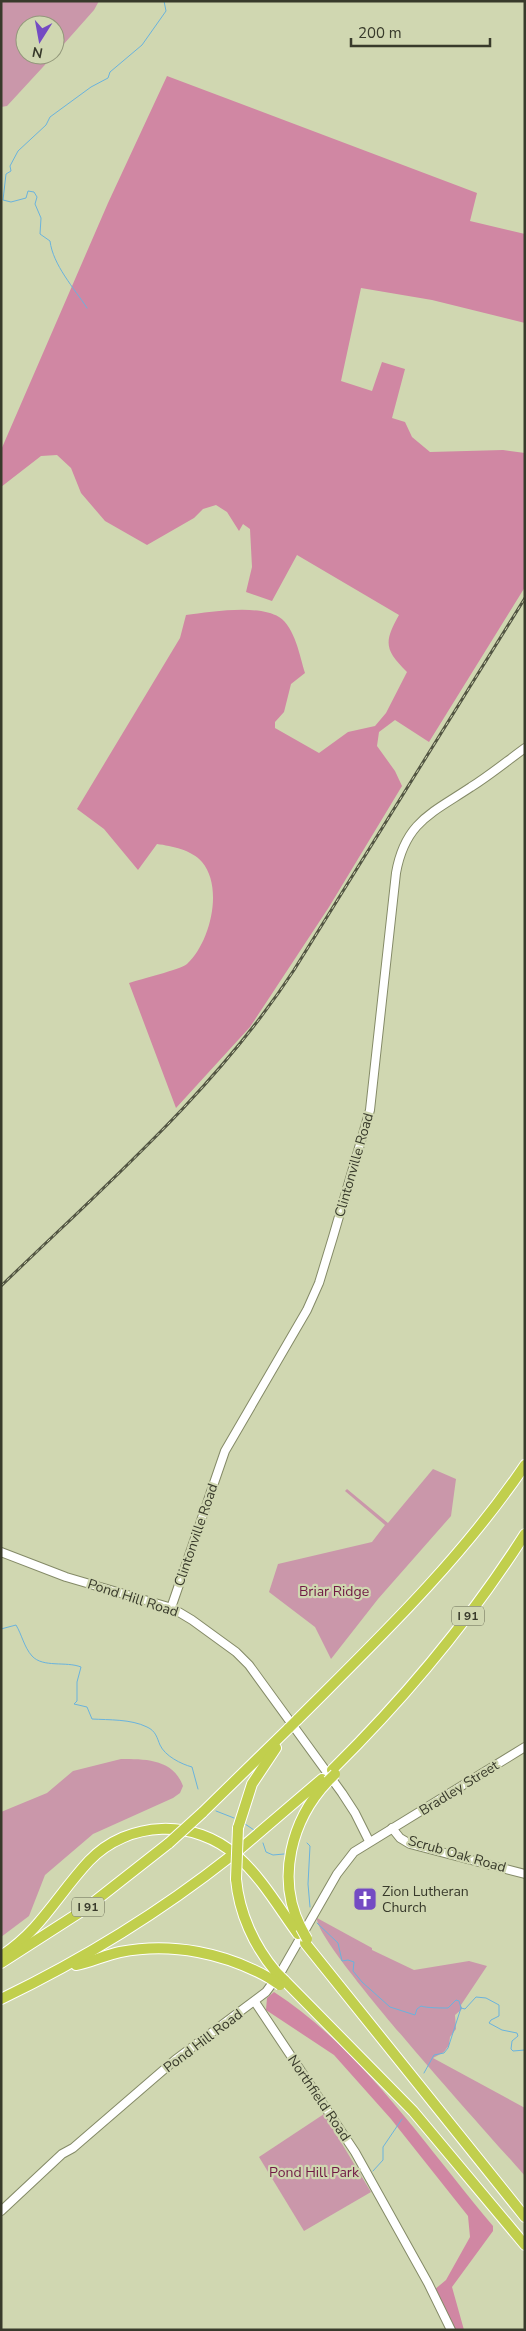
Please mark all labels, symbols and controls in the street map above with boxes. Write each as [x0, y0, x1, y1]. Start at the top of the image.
north arrow [15, 15, 65, 65]
scale bar [351, 15, 490, 47]
text: 200 m [358, 23, 402, 43]
text: N [31, 42, 45, 63]
street label: Clintonville Road [330, 1111, 378, 1219]
street label: Clintonville Road [170, 1481, 222, 1589]
street label: Pond Hill Road [85, 1574, 181, 1622]
park label: Briar Ridge [299, 1582, 369, 1601]
road number: I 91 [452, 1606, 484, 1625]
street label: Bradley Street [416, 1756, 502, 1820]
street label: Scrub Oak Road [406, 1831, 508, 1877]
place label: Zion Lutheran Church [382, 1882, 469, 1917]
church icon: Zion Lutheran Church [352, 1886, 378, 1912]
road number: I 91 [72, 1898, 104, 1916]
street label: Pond Hill Road [160, 2005, 246, 2077]
street label: Northfield Road [283, 2051, 355, 2145]
park label: Pond Hill Park [269, 2163, 360, 2182]

